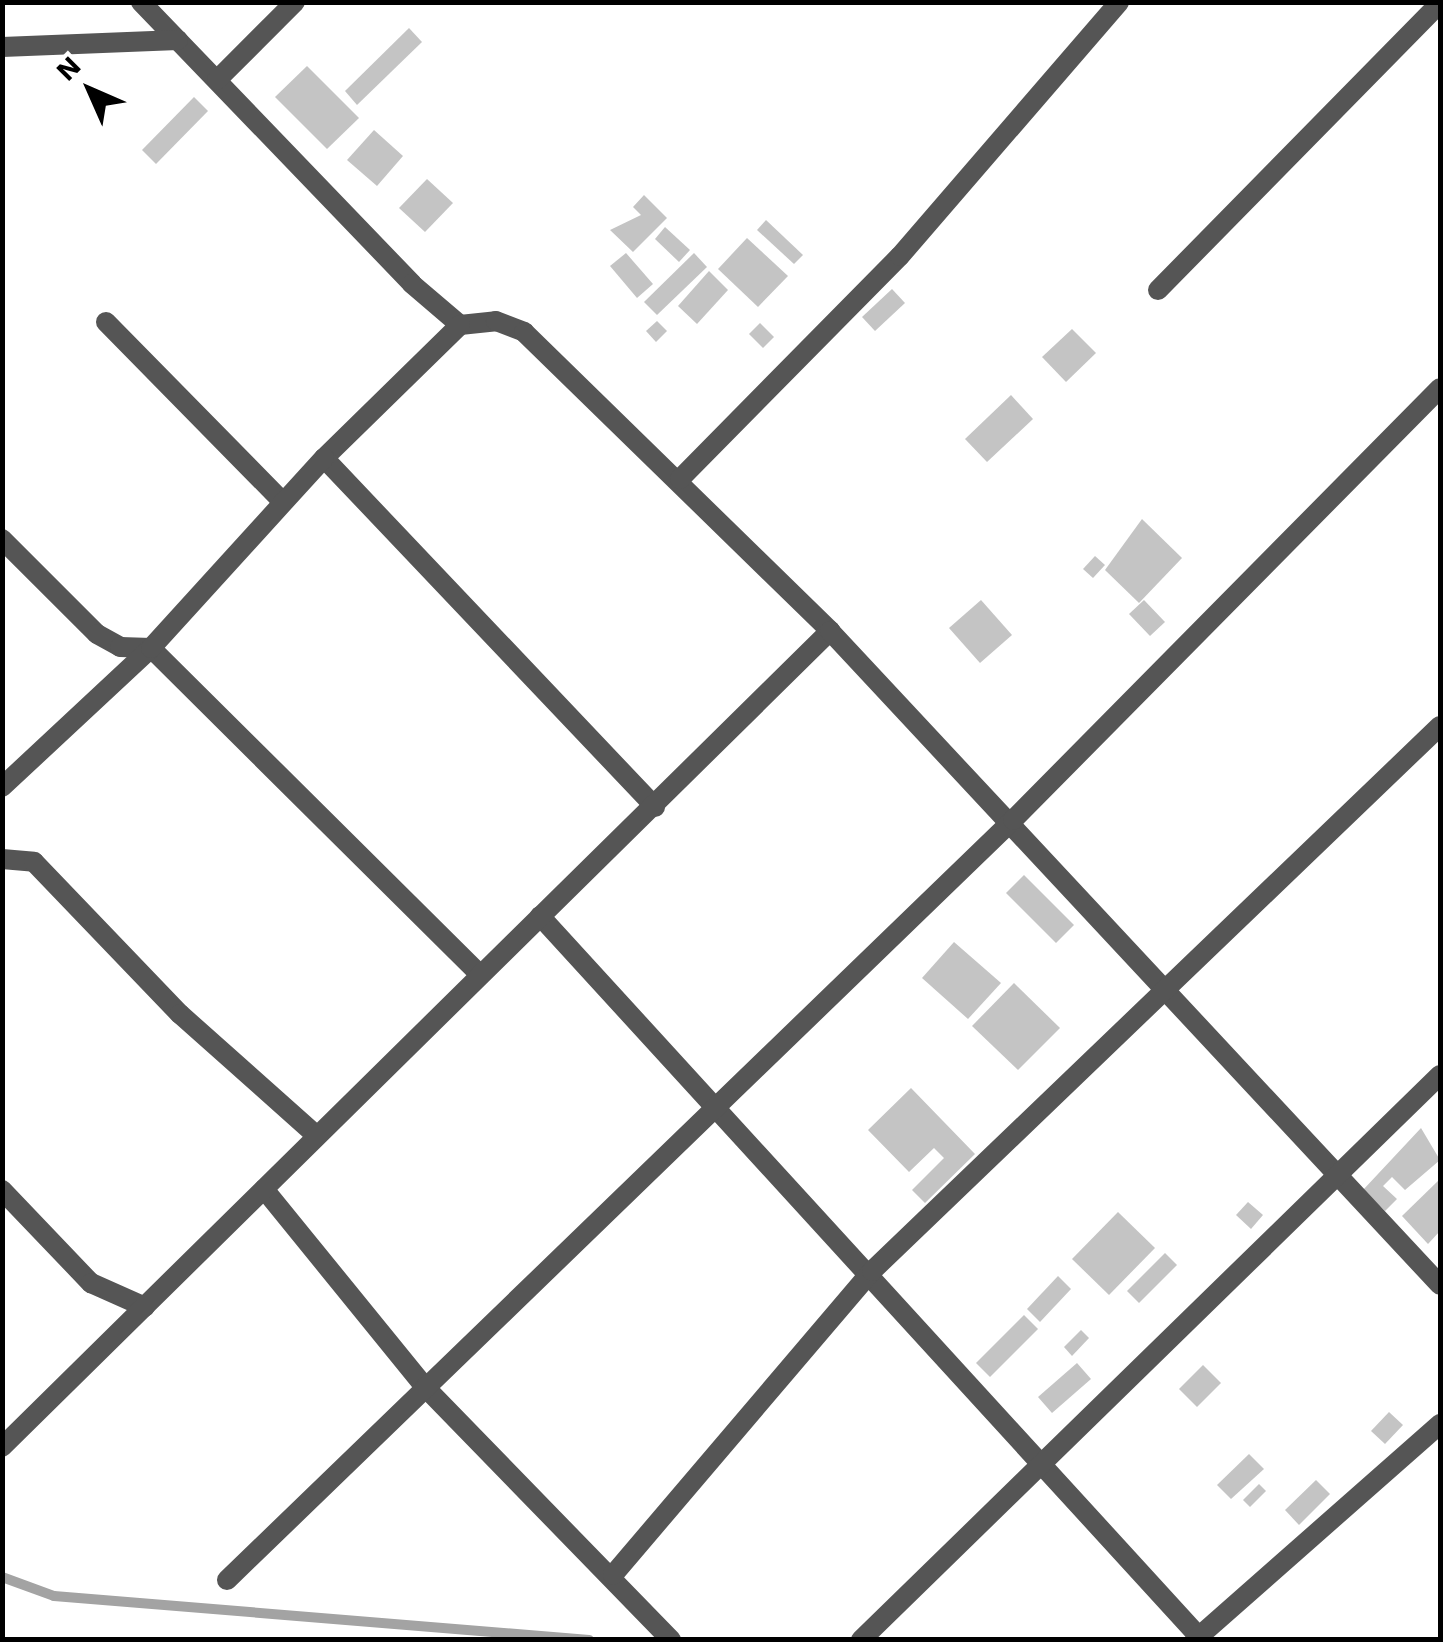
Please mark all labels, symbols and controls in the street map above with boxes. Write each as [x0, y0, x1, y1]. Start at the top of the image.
north arrow [40, 40, 140, 140]
text: N [49, 49, 87, 87]

